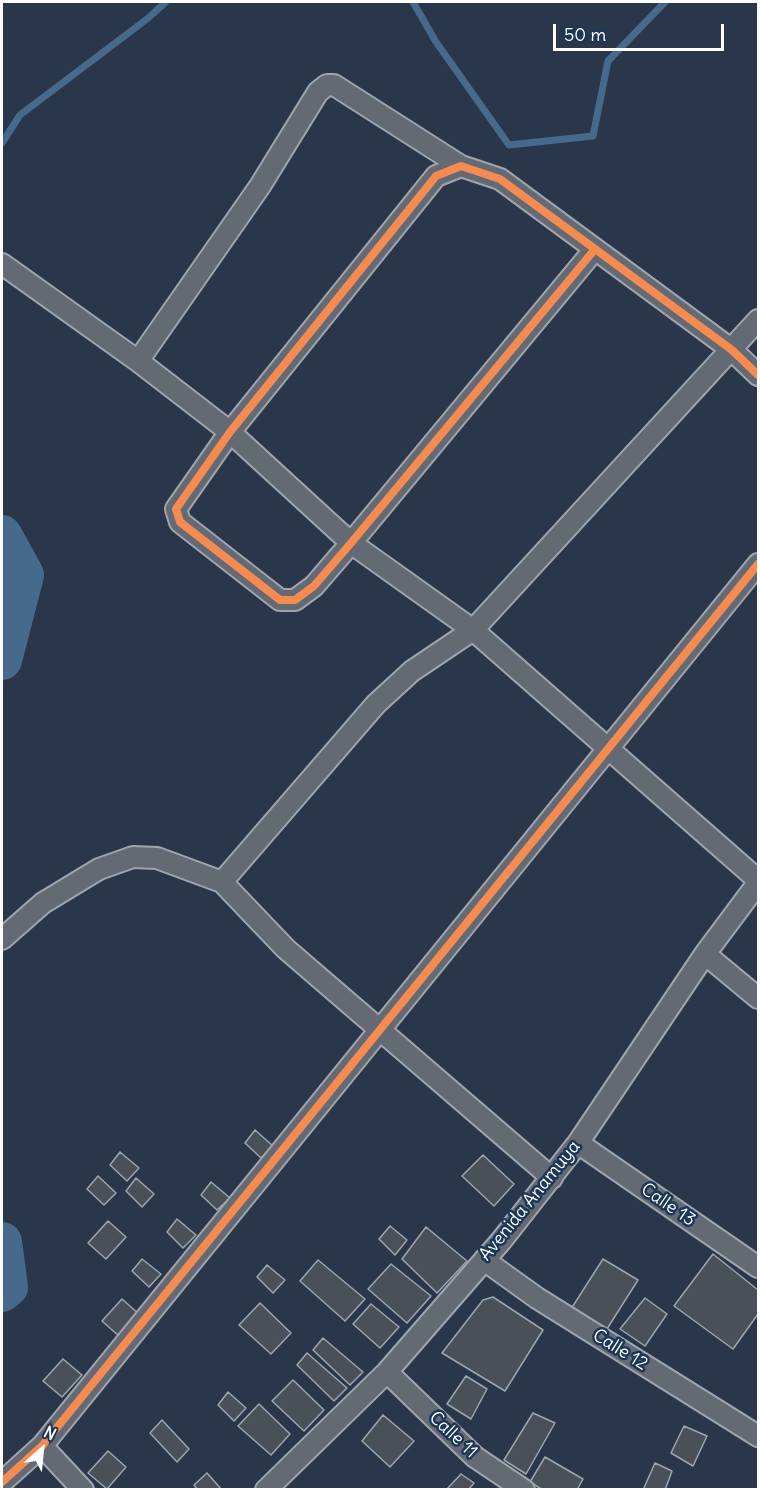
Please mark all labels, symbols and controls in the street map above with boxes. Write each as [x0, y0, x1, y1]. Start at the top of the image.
scale bar [556, 12, 727, 50]
text: 50 m [564, 23, 606, 46]
street label: Avenida Anamuya [475, 1137, 585, 1265]
street label: Calle 13 [637, 1179, 699, 1231]
street label: Calle 12 [588, 1325, 652, 1375]
street label: Calle 11 [424, 1407, 482, 1463]
north arrow [12, 1419, 72, 1479]
text: N [41, 1422, 60, 1444]

